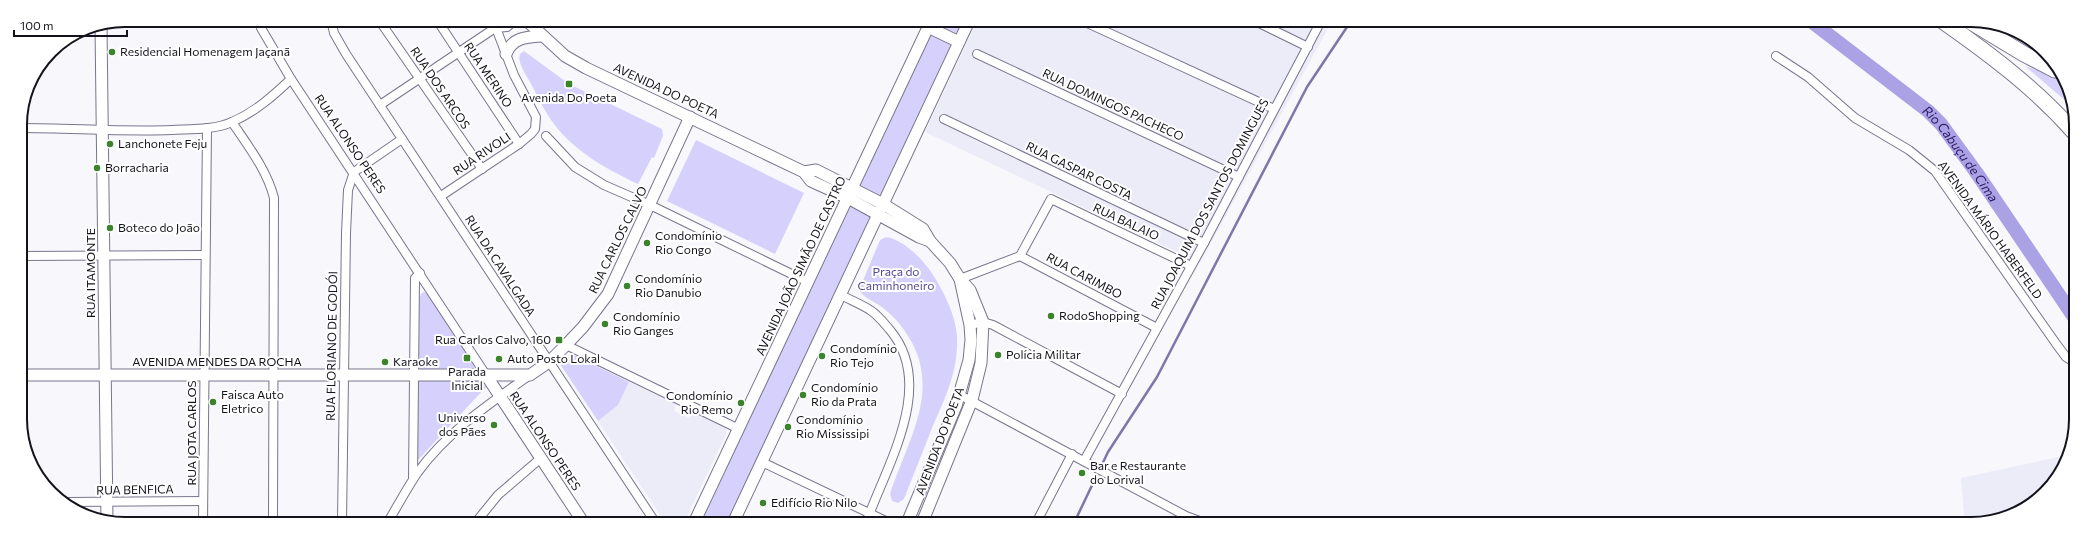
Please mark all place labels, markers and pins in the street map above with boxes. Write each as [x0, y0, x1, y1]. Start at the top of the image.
place label: Residencial Homenagem Jaçanã [120, 44, 290, 59]
marker: Residencial Homenagem Jaçanã [107, 47, 117, 57]
marker: Avenida Do Poeta [564, 79, 574, 89]
place label: Avenida Do Poeta [521, 90, 617, 104]
place label: Lanchonete Feju [118, 136, 207, 150]
marker: Lanchonete Feju [105, 139, 115, 149]
place label: Borracharia [105, 160, 169, 174]
marker: Borracharia [92, 163, 102, 173]
place label: Boteco do João [118, 220, 200, 235]
marker: Boteco do João [105, 223, 115, 233]
place label: Condomínio Rio Congo [655, 228, 722, 256]
marker: Condomínio Rio Congo [642, 238, 652, 248]
place label: Condomínio Rio Danubio [635, 271, 702, 299]
marker: Condomínio Rio Danubio [622, 281, 632, 291]
place label: RodoShopping [1059, 308, 1140, 322]
place label: Condomínio Rio Ganges [613, 309, 680, 337]
marker: RodoShopping [1046, 311, 1056, 321]
marker: Condomínio Rio Ganges [600, 319, 610, 329]
place label: Rua Carlos Calvo, 160 [435, 332, 551, 346]
marker: Rua Carlos Calvo, 160 [554, 335, 564, 345]
place label: Condomínio Rio Tejo [830, 341, 897, 369]
place label: Polícia Militar [1006, 347, 1081, 361]
marker: Polícia Militar [993, 350, 1003, 360]
place label: Auto Posto Lokal [507, 351, 600, 365]
marker: Condomínio Rio Tejo [817, 351, 827, 361]
marker: Parada Inicial [462, 353, 472, 363]
place label: Karaoke [393, 354, 438, 368]
marker: Auto Posto Lokal [494, 354, 504, 364]
marker: Karaoke [380, 357, 390, 367]
place label: Parada Inicial [448, 364, 486, 392]
place label: Condomínio Rio da Prata [811, 380, 878, 408]
place label: Faisca Auto Eletrico [221, 387, 284, 415]
place label: Condomínio Rio Remo [666, 388, 733, 416]
marker: Condomínio Rio da Prata [798, 390, 808, 400]
marker: Faisca Auto Eletrico [208, 397, 218, 407]
marker: Condomínio Rio Remo [736, 398, 746, 408]
place label: Universo dos Pães [438, 410, 486, 438]
place label: Condomínio Rio Mississipi [796, 412, 869, 440]
marker: Universo dos Pães [489, 420, 499, 430]
marker: Condomínio Rio Mississipi [783, 422, 793, 432]
place label: Bar e Restaurante do Lorival [1090, 458, 1186, 486]
marker: Bar e Restaurante do Lorival [1077, 468, 1087, 478]
place label: Edifício Rio Nilo [771, 495, 857, 509]
marker: Edifício Rio Nilo [758, 498, 768, 508]

